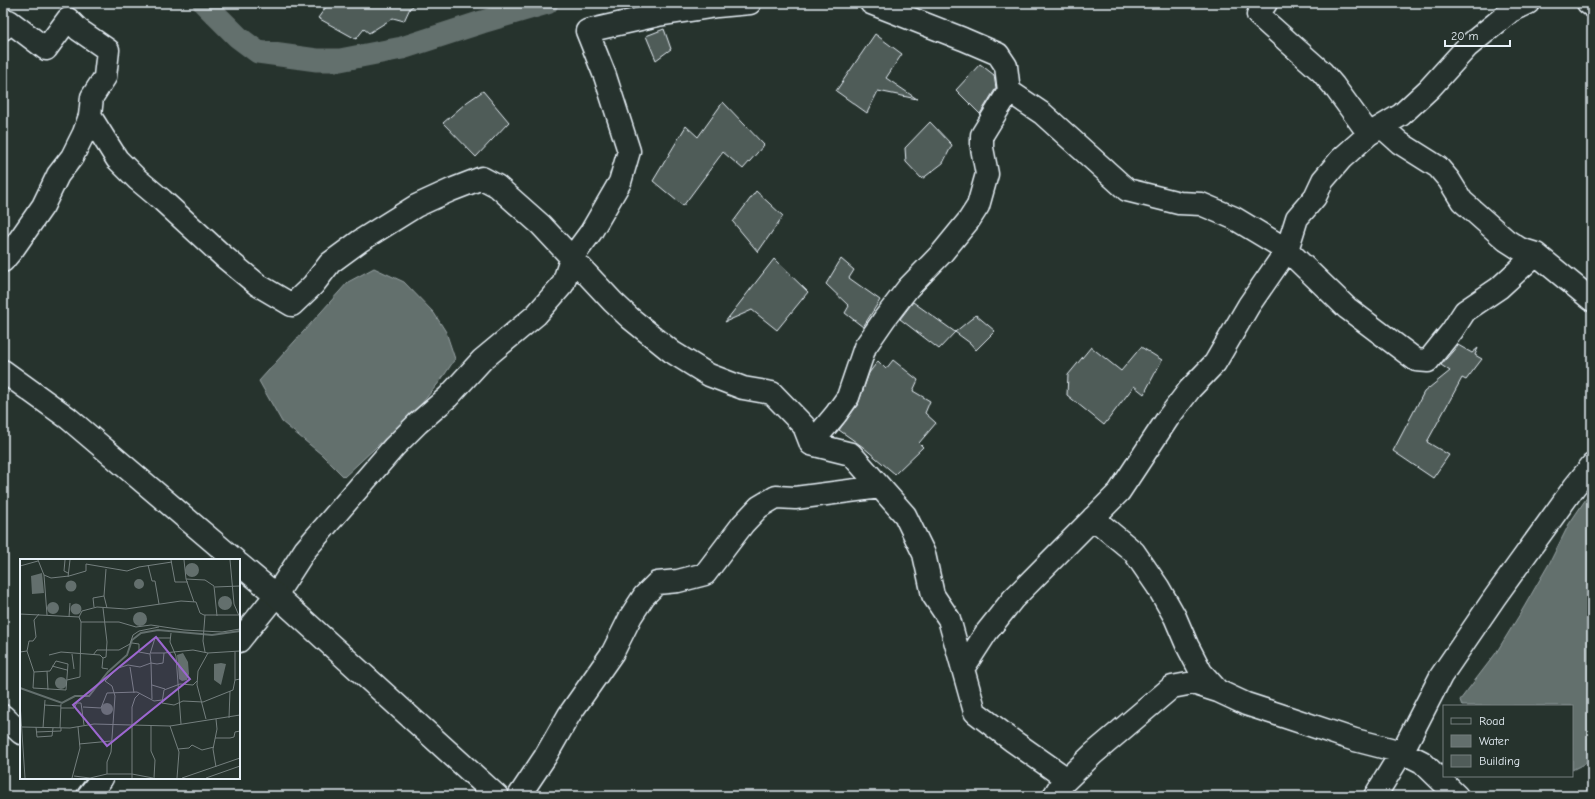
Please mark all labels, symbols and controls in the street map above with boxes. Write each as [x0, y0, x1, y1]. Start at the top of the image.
scale bar [1445, 22, 1510, 48]
text: 20 m [1451, 29, 1479, 43]
inset map [20, 559, 240, 779]
legend [1443, 705, 1573, 777]
text: Road [1479, 714, 1505, 728]
text: Water [1479, 734, 1509, 748]
text: Building [1479, 754, 1520, 768]

